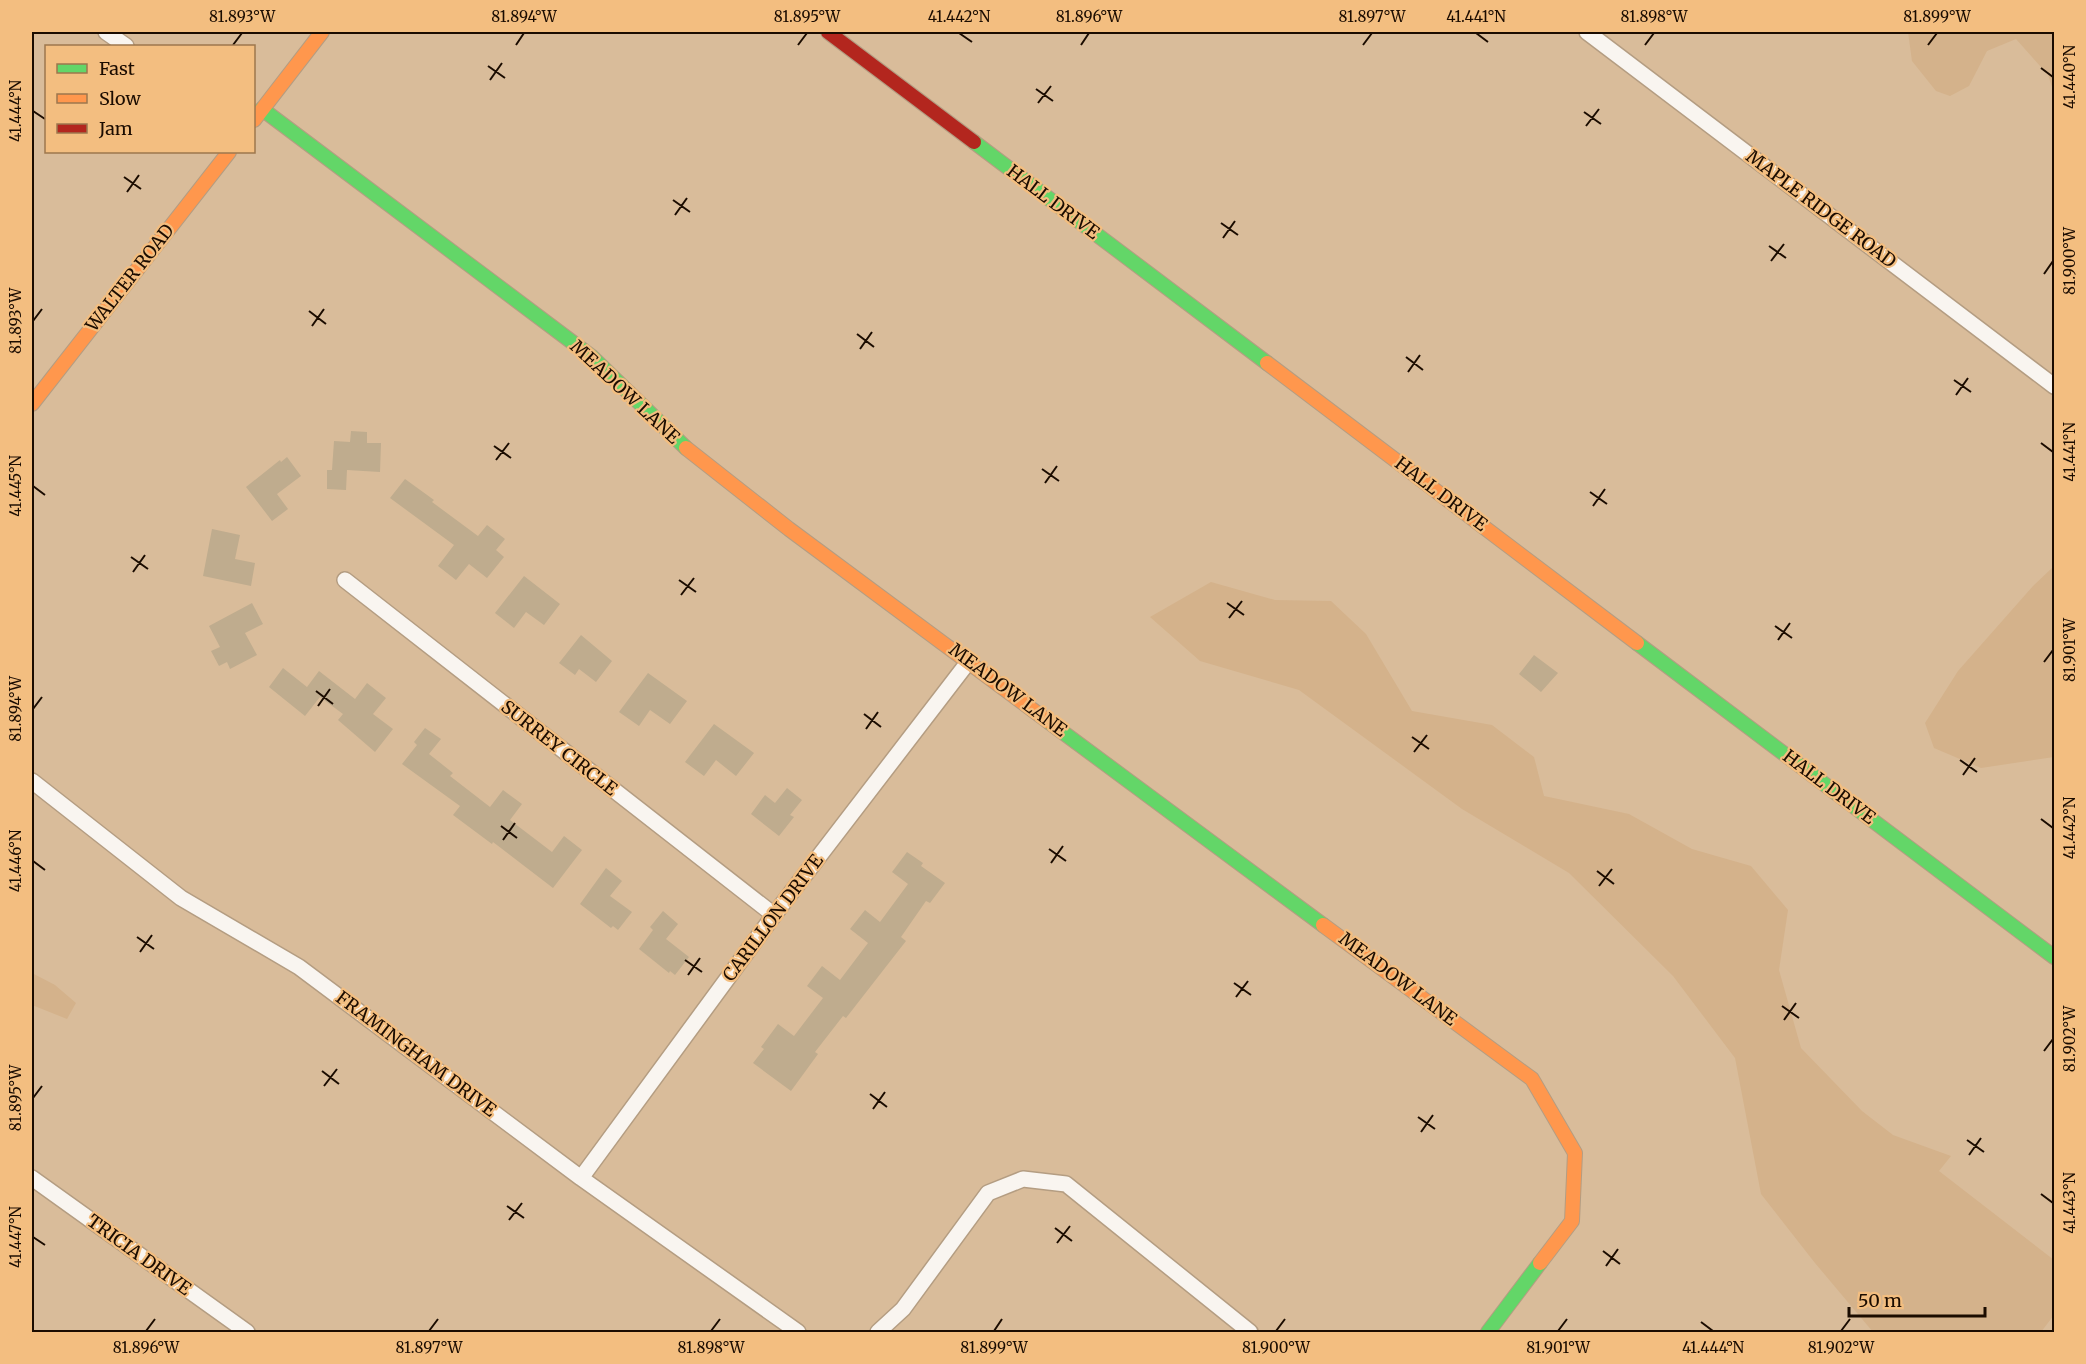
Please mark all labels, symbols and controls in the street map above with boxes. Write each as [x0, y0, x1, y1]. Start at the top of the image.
text: 81.893°W [209, 7, 276, 26]
text: 81.894°W [491, 7, 558, 26]
text: 81.895°W [774, 7, 841, 26]
text: 41.442°N [928, 7, 991, 26]
text: 81.896°W [1056, 7, 1123, 26]
text: 81.897°W [1339, 7, 1407, 26]
text: 41.441°N [1446, 7, 1506, 26]
text: 81.898°W [1620, 7, 1689, 26]
text: 81.899°W [1903, 7, 1972, 26]
legend [45, 45, 255, 153]
text: 41.440°N [2060, 45, 2079, 109]
text: Fast [99, 57, 135, 80]
text: 41.444°N [6, 80, 25, 142]
text: Slow [99, 87, 142, 110]
text: Jam [98, 117, 133, 140]
street label: MAPLE RIDGE ROAD [1742, 145, 1901, 273]
street label: HALL DRIVE [1002, 159, 1105, 244]
street label: WALTER ROAD [80, 219, 179, 337]
text: 81.900°W [2060, 226, 2079, 295]
text: 81.893°W [6, 287, 25, 354]
street label: MEADOW LANE [566, 335, 685, 449]
text: 41.441°N [2060, 422, 2079, 482]
street label: HALL DRIVE [1390, 451, 1493, 536]
text: 41.445°N [6, 455, 25, 517]
text: 81.901°W [2060, 617, 2079, 682]
street label: MEADOW LANE [945, 638, 1072, 742]
text: 81.894°W [6, 675, 25, 742]
street label: SURREY CIRCLE [497, 695, 622, 800]
street label: HALL DRIVE [1778, 744, 1881, 829]
text: 41.442°N [2060, 796, 2079, 859]
text: 41.446°N [6, 829, 25, 892]
street label: CARILLON DRIVE [717, 849, 828, 986]
street label: MEADOW LANE [1335, 927, 1462, 1031]
street label: FRAMINGHAM DRIVE [332, 986, 502, 1122]
text: 81.902°W [2060, 1005, 2079, 1072]
text: 81.895°W [6, 1064, 25, 1131]
text: 41.443°N [2060, 1172, 2079, 1234]
text: 41.447°N [6, 1206, 25, 1268]
street label: TRICIA DRIVE [83, 1209, 196, 1300]
scale bar [1849, 1280, 1986, 1318]
text: 50 m [1858, 1289, 1902, 1312]
text: 81.896°W [113, 1338, 180, 1357]
text: 81.897°W [396, 1338, 464, 1357]
text: 81.898°W [677, 1338, 746, 1357]
text: 81.899°W [960, 1338, 1029, 1357]
text: 81.900°W [1242, 1338, 1311, 1357]
text: 81.901°W [1526, 1338, 1591, 1357]
text: 41.444°N [1682, 1338, 1744, 1357]
text: 81.902°W [1808, 1338, 1875, 1357]

